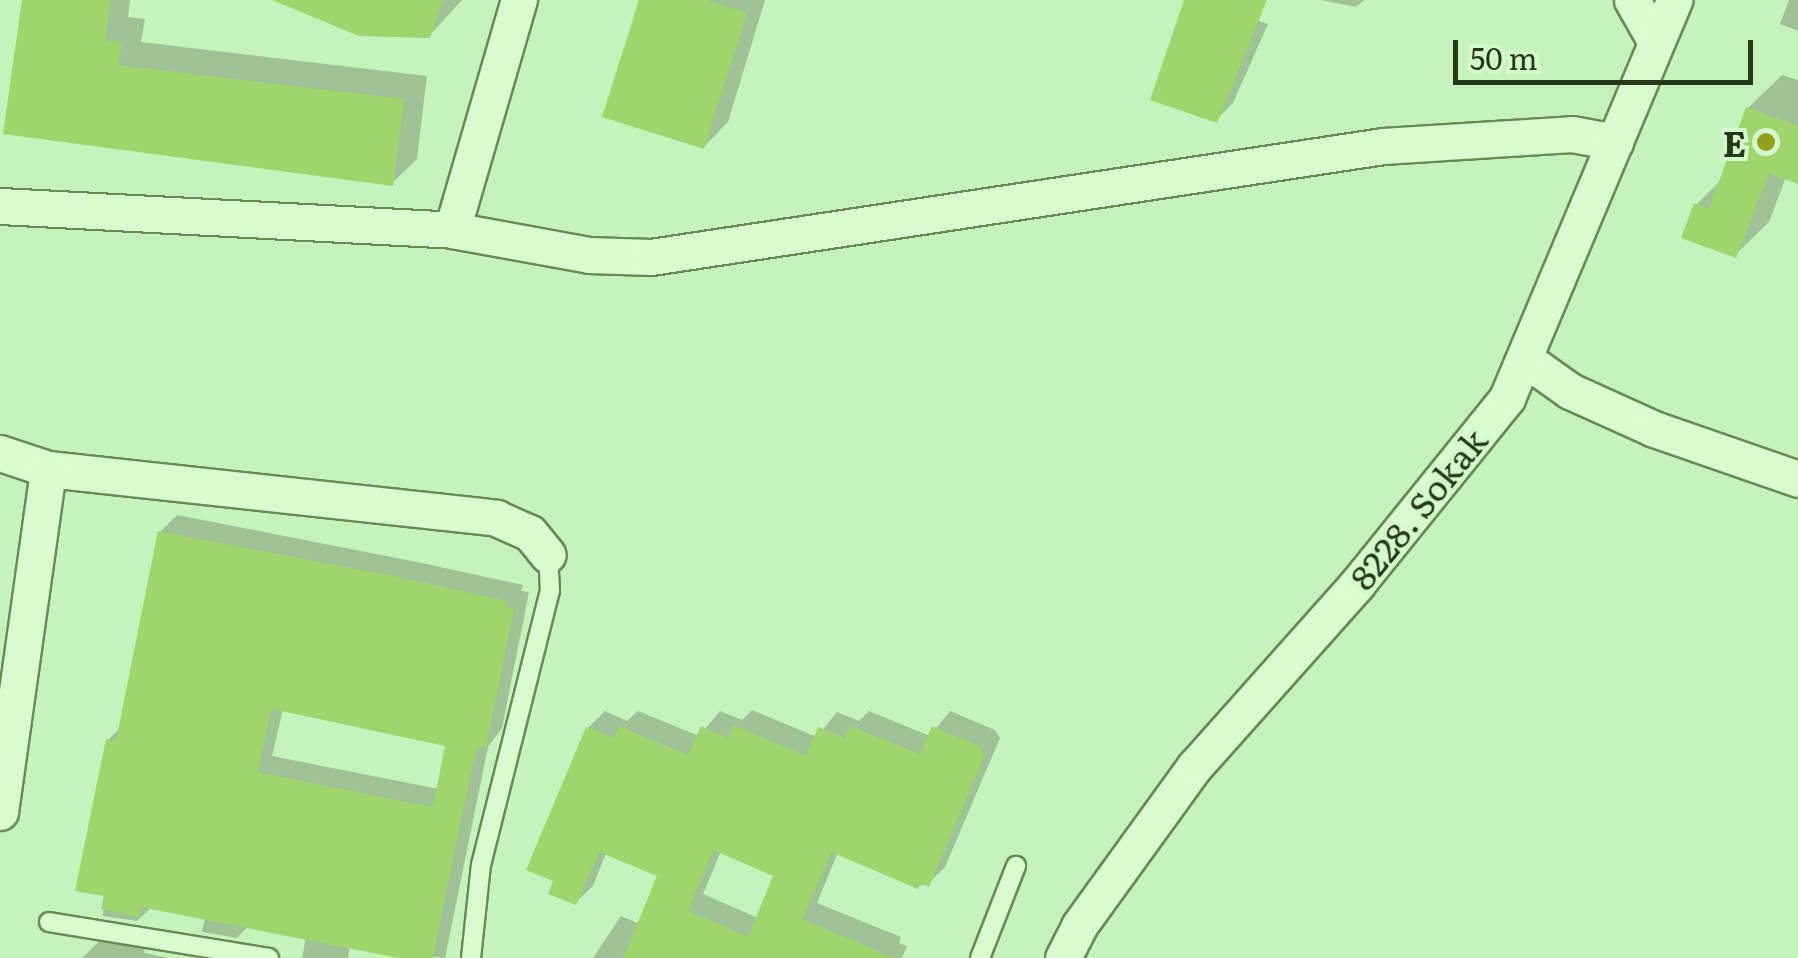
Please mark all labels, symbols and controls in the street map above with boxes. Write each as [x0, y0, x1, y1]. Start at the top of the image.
scale bar [1458, 20, 1758, 82]
text: 50 m [1470, 35, 1538, 79]
place label: E [1723, 121, 1746, 163]
marker: E [1755, 131, 1777, 153]
street label: 8228. Sokak [1339, 419, 1495, 597]

